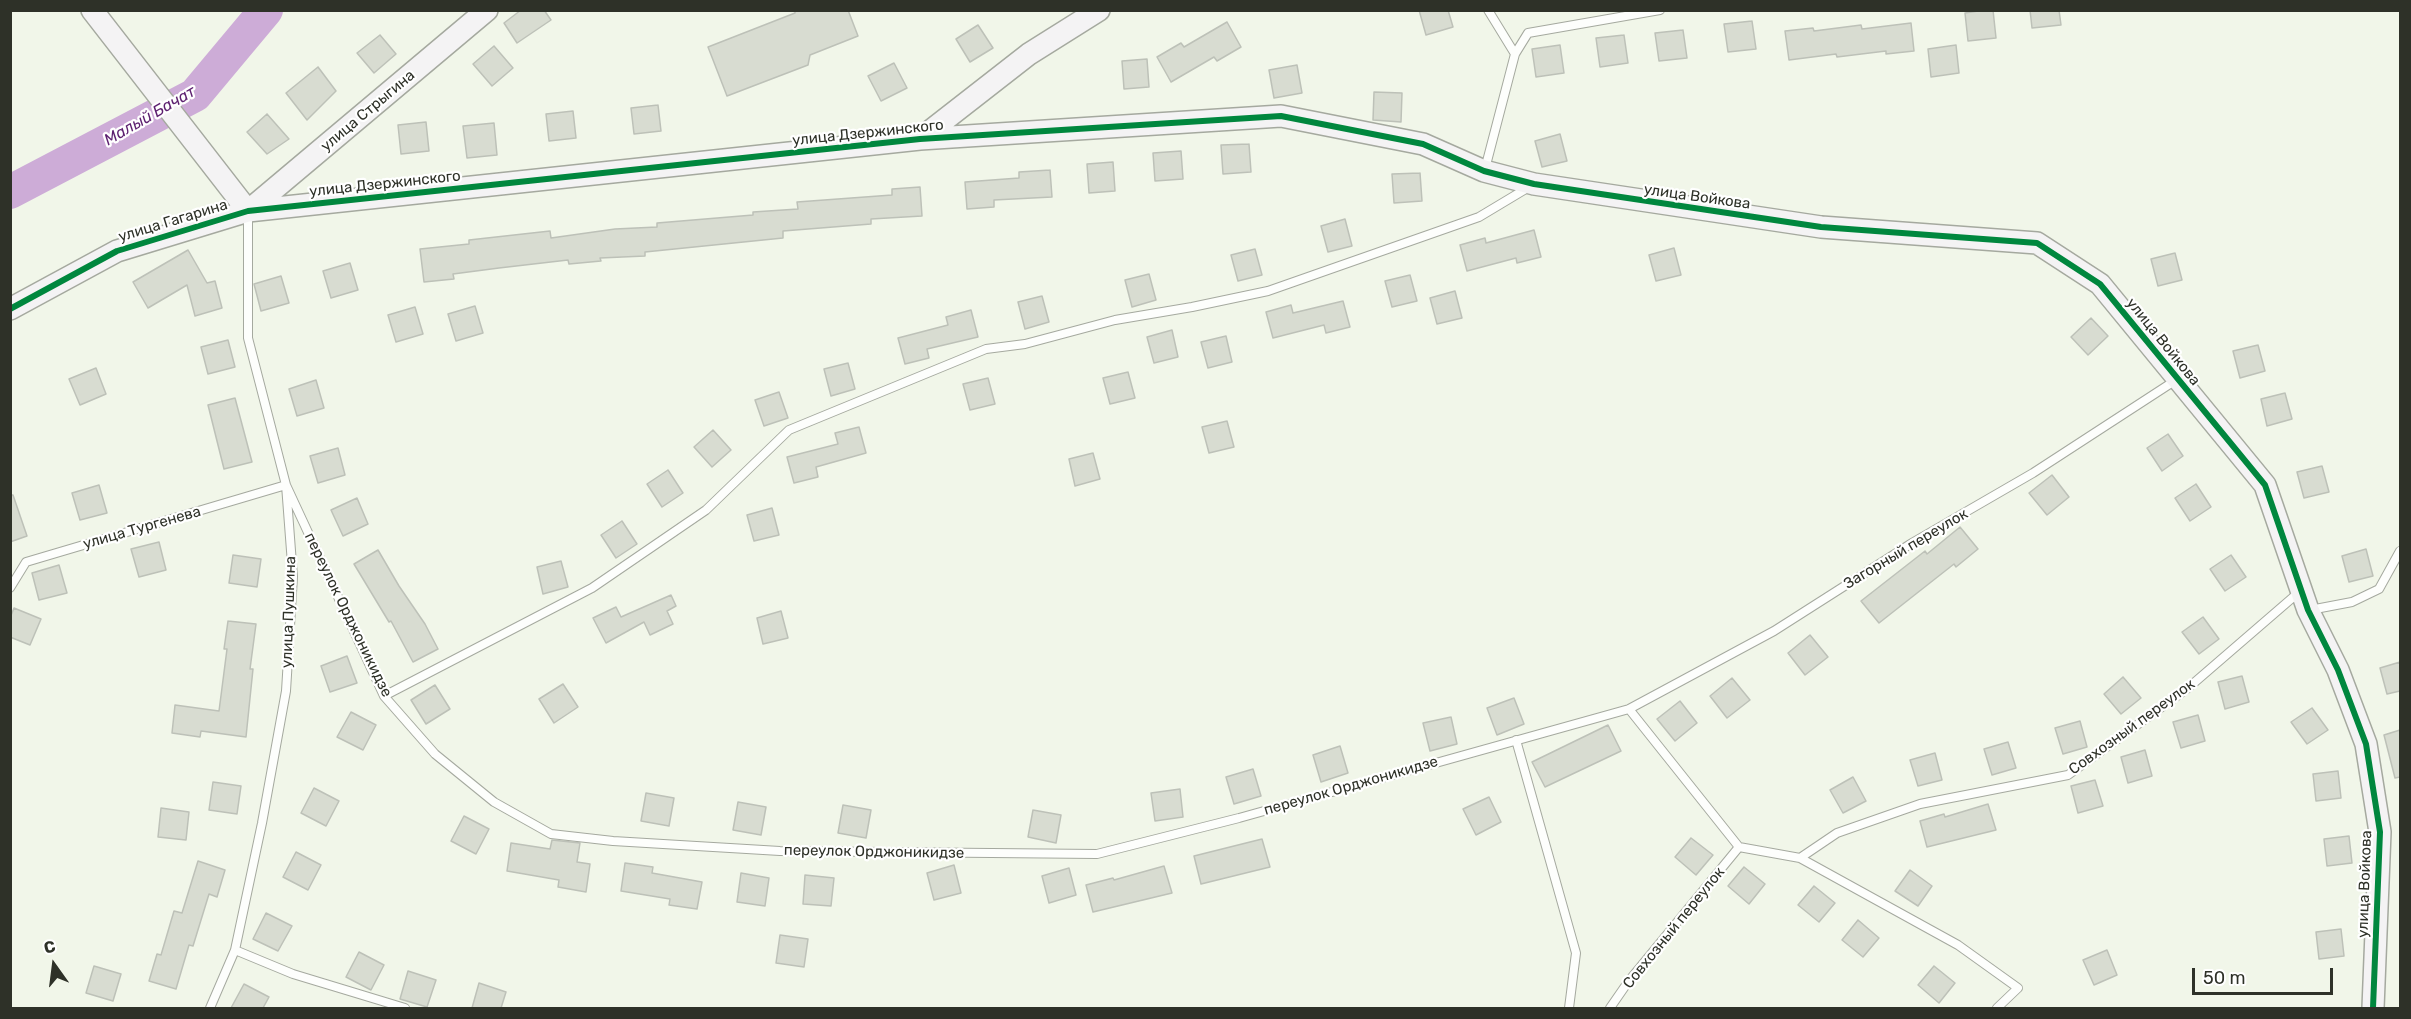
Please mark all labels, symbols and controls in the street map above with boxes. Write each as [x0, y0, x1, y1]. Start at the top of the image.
street label: улица Стрыгина [317, 66, 419, 156]
water label: Малый Бачат [101, 82, 199, 150]
street label: улица Дзержинского [791, 116, 945, 150]
street label: улица Дзержинского [308, 167, 462, 201]
street label: улица Войкова [1642, 181, 1752, 213]
street label: улица Гагарина [116, 196, 230, 246]
street label: улица Войкова [2122, 295, 2204, 389]
street label: улица Тургенева [81, 503, 203, 553]
street label: Загорный переулок [1841, 505, 1971, 593]
street label: переулок Орджоникидзе [300, 530, 396, 700]
street label: улица Пушкина [278, 556, 300, 668]
street label: Совхозный переулок [2065, 675, 2199, 779]
street label: переулок Орджоникидзе [1262, 752, 1440, 820]
street label: улица Войкова [2354, 830, 2376, 938]
street label: переулок Орджоникидзе [784, 841, 964, 863]
street label: Совхозный переулок [1619, 864, 1729, 992]
north arrow [24, 935, 84, 995]
text: С [42, 936, 57, 958]
scale bar [2195, 956, 2336, 994]
text: 50 m [2203, 967, 2246, 989]

